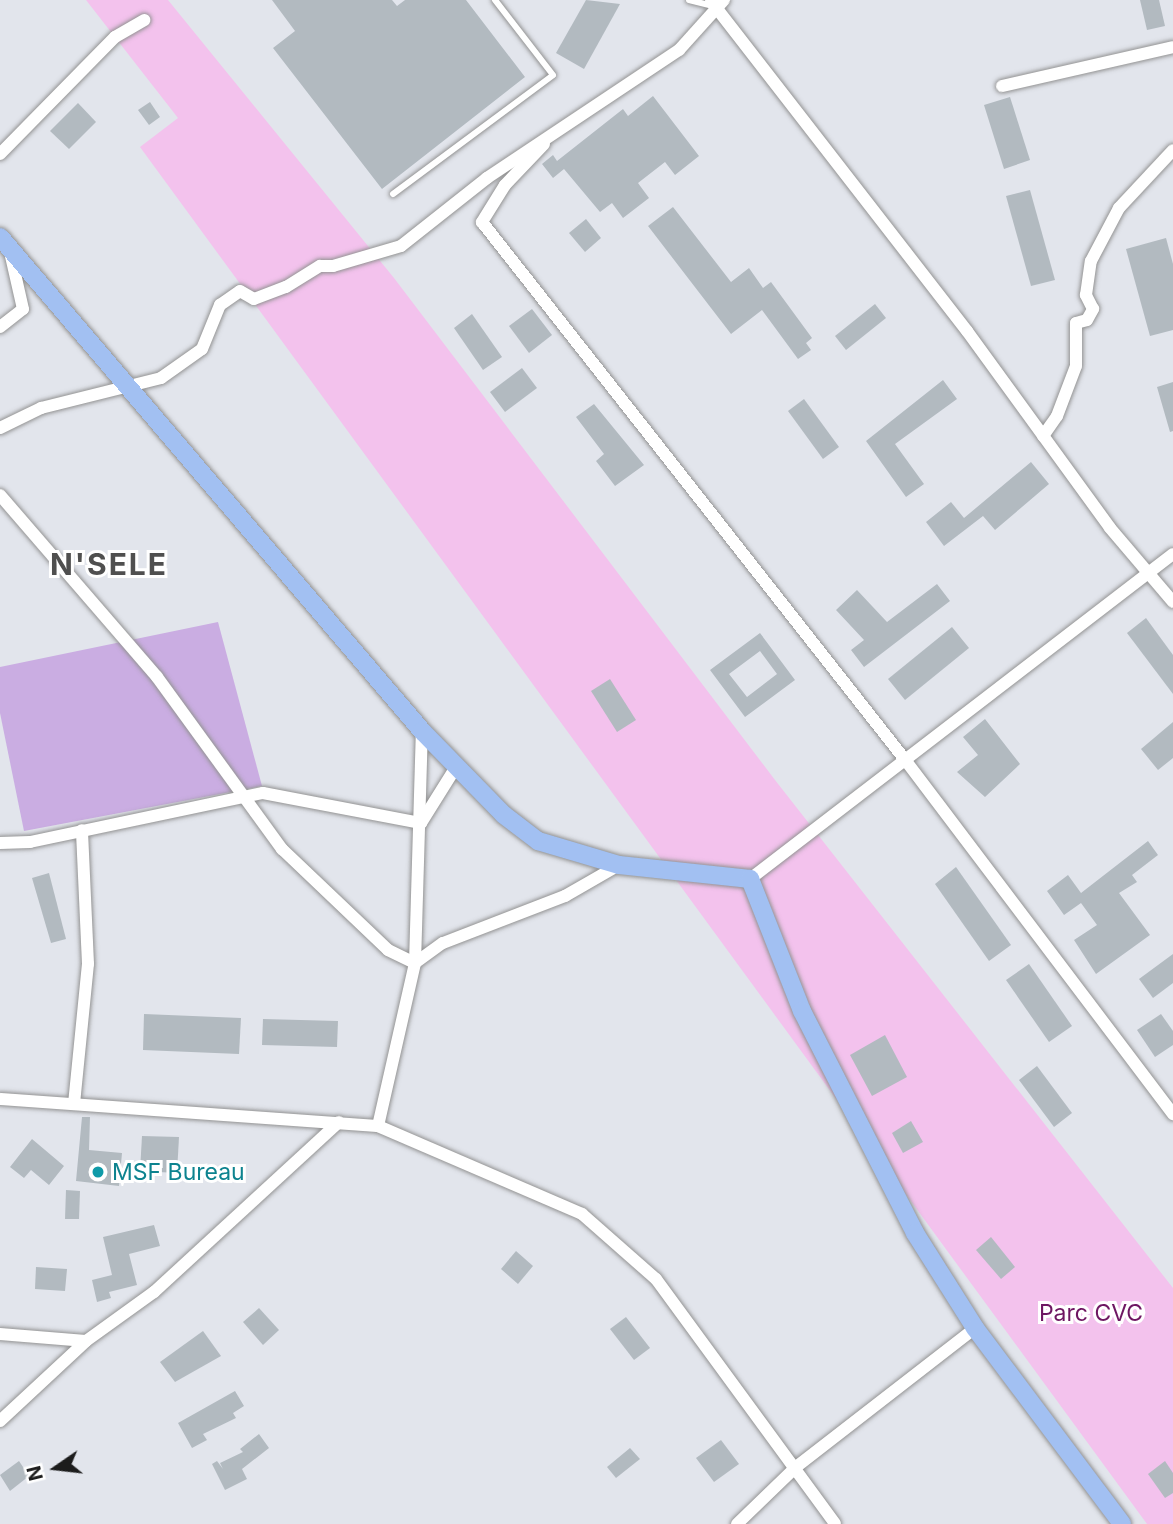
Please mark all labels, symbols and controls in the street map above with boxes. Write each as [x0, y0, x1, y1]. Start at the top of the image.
district label: N'SELE [51, 546, 167, 582]
place label: MSF Bureau [112, 1158, 245, 1186]
marker: MSF Bureau [90, 1164, 106, 1180]
park label: Parc CVC [1039, 1299, 1143, 1327]
north arrow [21, 1433, 91, 1503]
text: N [22, 1463, 48, 1483]

